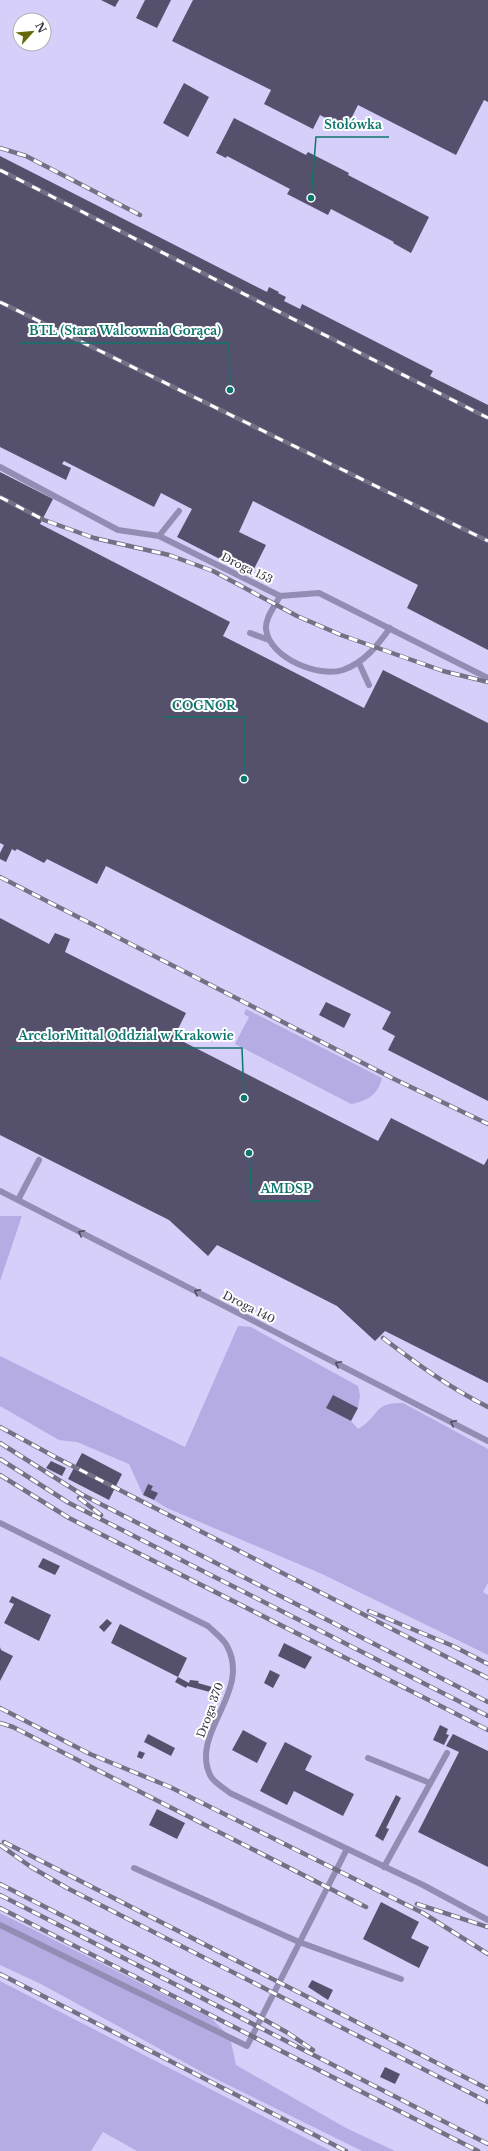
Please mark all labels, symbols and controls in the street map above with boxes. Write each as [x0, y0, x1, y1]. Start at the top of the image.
north arrow [12, 12, 52, 52]
text: N [32, 20, 50, 36]
callout: Stołówka [316, 113, 389, 137]
text: Stołówka [324, 117, 382, 132]
callout: BTL (Stara Walcownia Gorąca) [20, 319, 229, 343]
text: BTL (Stara Walcownia Gorąca) [29, 323, 221, 338]
street label: Droga 153 [219, 549, 275, 587]
callout: COGNOR [164, 693, 244, 717]
text: COGNOR [172, 698, 237, 713]
callout: ArcelorMittal Oddział w Krakowie [10, 1024, 242, 1048]
text: ArcelorMittal Oddział w Krakowie [17, 1028, 234, 1043]
callout: AMDSP [252, 1177, 319, 1201]
text: AMDSP [259, 1181, 312, 1196]
one-way arrow [78, 1230, 85, 1237]
street label: Droga 140 [220, 1288, 278, 1326]
one-way arrow [194, 1289, 201, 1297]
one-way arrow [334, 1361, 342, 1369]
one-way arrow [450, 1420, 458, 1428]
street label: Droga 370 [194, 1680, 227, 1740]

